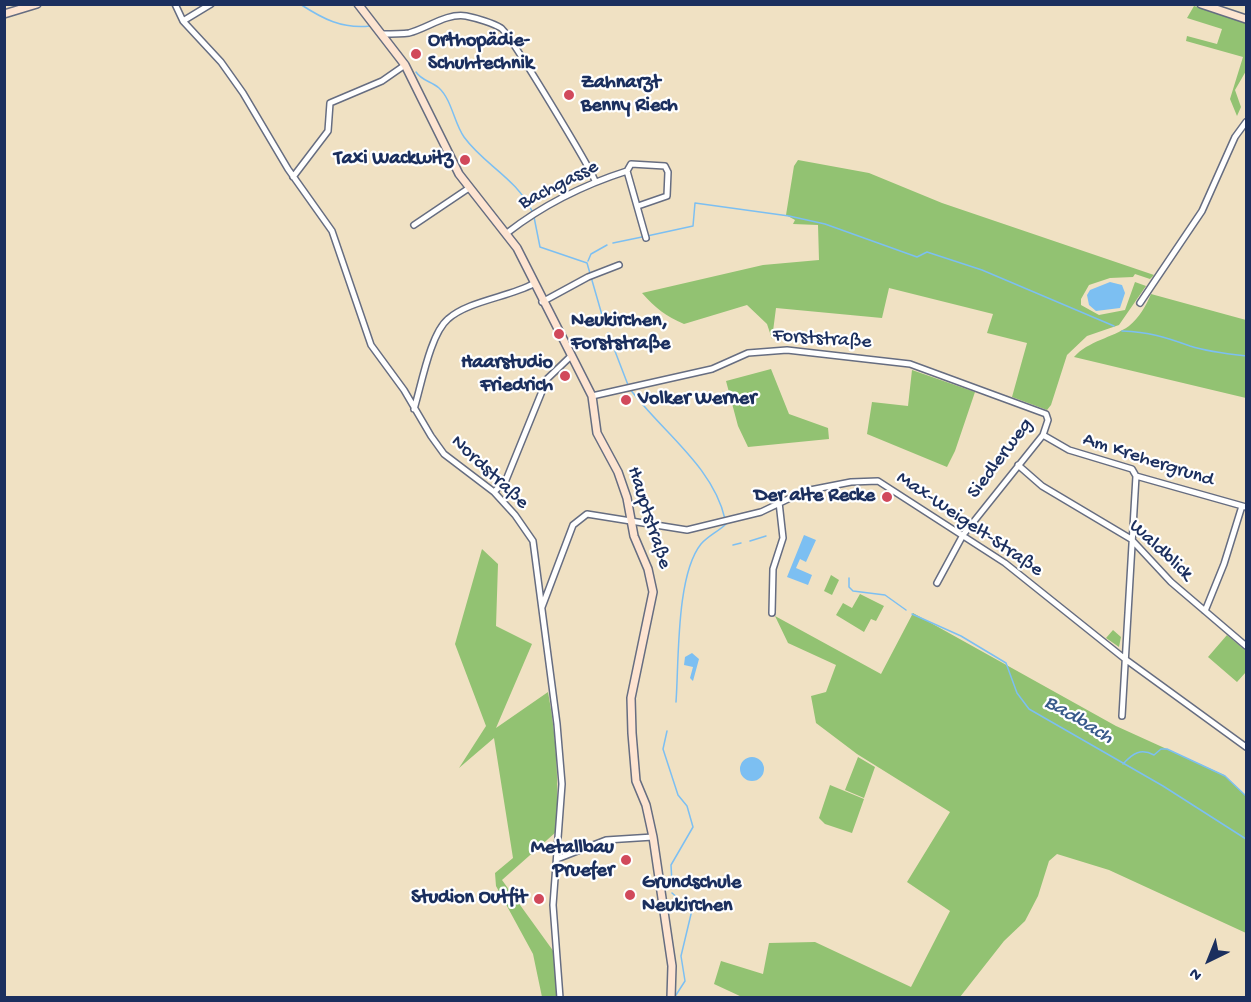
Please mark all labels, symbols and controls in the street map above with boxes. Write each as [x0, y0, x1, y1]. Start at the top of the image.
place label: Orthopädie- Schuhtechnik [428, 30, 534, 77]
marker: Orthopädie- Schuhtechnik [409, 47, 423, 61]
place label: Zahnarzt Benny Riech [581, 72, 678, 119]
marker: Zahnarzt Benny Riech [562, 88, 576, 102]
place label: Taxi Wackwitz [334, 148, 453, 172]
marker: Taxi Wackwitz [458, 153, 472, 167]
street label: Bachgasse [515, 156, 603, 216]
place label: Neukirchen, Forststraße [571, 310, 670, 357]
street label: Forststraße [772, 325, 872, 355]
marker: Neukirchen, Forststraße [552, 327, 566, 341]
place label: Haarstudio Friedrich [461, 352, 553, 399]
marker: Haarstudio Friedrich [558, 369, 572, 383]
place label: Volker Werner [638, 388, 756, 412]
marker: Volker Werner [619, 393, 633, 407]
street label: Siedlerweg [963, 414, 1039, 504]
street label: Am Krehergrund [1079, 429, 1217, 493]
street label: Nordstraße [445, 431, 533, 515]
street label: Hauptstraße [620, 464, 676, 572]
street label: Max-Weigelt-Straße [891, 467, 1047, 583]
place label: Der alte Recke [754, 485, 875, 509]
marker: Der alte Recke [880, 490, 894, 504]
street label: Waldblick [1123, 515, 1197, 587]
water label: Badbach [1039, 691, 1117, 751]
place label: Metallbau Pruefer [531, 837, 614, 884]
marker: Metallbau Pruefer [619, 853, 633, 867]
place label: Grundschule Neukirchen [642, 872, 741, 919]
place label: Studion Outfit [411, 887, 527, 911]
marker: Grundschule Neukirchen [623, 888, 637, 902]
marker: Studion Outfit [532, 892, 546, 906]
north arrow [1179, 930, 1239, 990]
text: N [1186, 963, 1207, 984]

